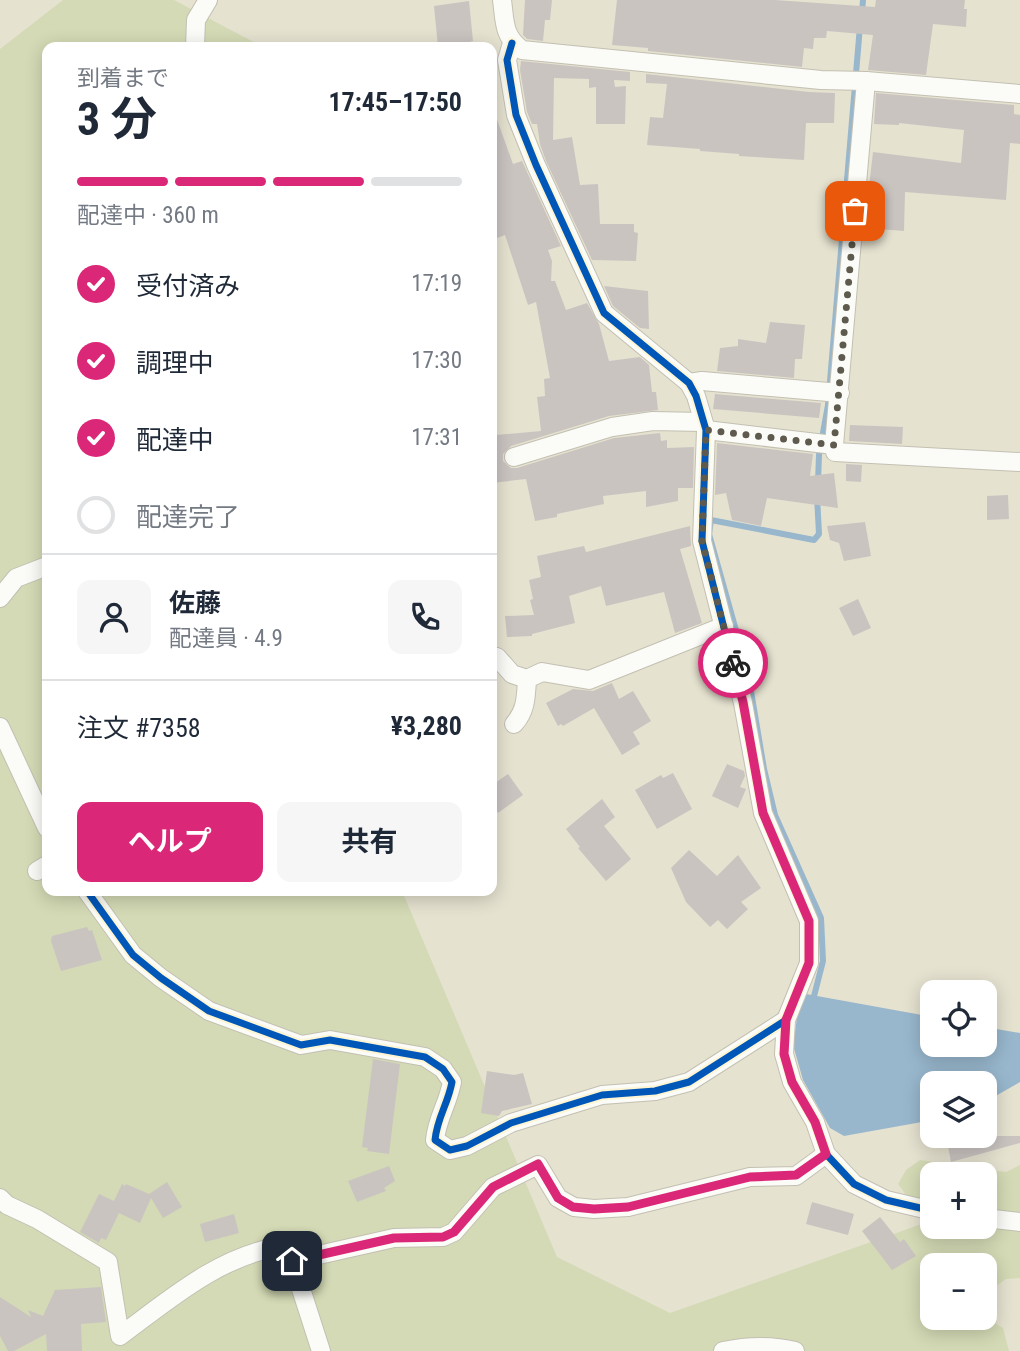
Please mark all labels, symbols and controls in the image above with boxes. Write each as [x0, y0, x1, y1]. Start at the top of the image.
text: 到着まで [77, 65, 169, 92]
text: 17:45–17:50 [328, 87, 462, 117]
text: 3 分 [77, 92, 157, 146]
pin [825, 181, 885, 241]
icon: bag [836, 192, 874, 230]
text: 配達中 · 360 m [77, 202, 219, 229]
icon: check [77, 265, 115, 303]
text: 17:19 [411, 270, 462, 297]
text: 受付済み [136, 271, 240, 301]
icon: check [77, 342, 115, 380]
text: 17:30 [411, 347, 462, 374]
text: 調理中 [136, 348, 214, 378]
icon: check [77, 419, 115, 457]
text: 17:31 [411, 424, 462, 451]
text: 配達中 [136, 425, 214, 455]
text: 配達完了 [136, 502, 240, 532]
button: person [77, 580, 151, 654]
button: phone [388, 580, 462, 654]
text: 佐藤 [169, 588, 221, 618]
text: 配達員 · 4.9 [169, 625, 283, 652]
courier [698, 628, 768, 698]
icon: bike [714, 644, 752, 682]
text: ¥3,280 [391, 711, 462, 741]
text: 注文 #7358 [77, 713, 201, 743]
button: ヘルプ [77, 802, 263, 882]
button: 共有 [277, 802, 462, 882]
map controls [920, 980, 997, 1330]
button: locate [920, 980, 997, 1057]
button: layers [920, 1071, 997, 1148]
button: + [920, 1162, 997, 1239]
pin [262, 1231, 322, 1291]
icon: home [273, 1242, 311, 1280]
button: − [920, 1253, 997, 1330]

